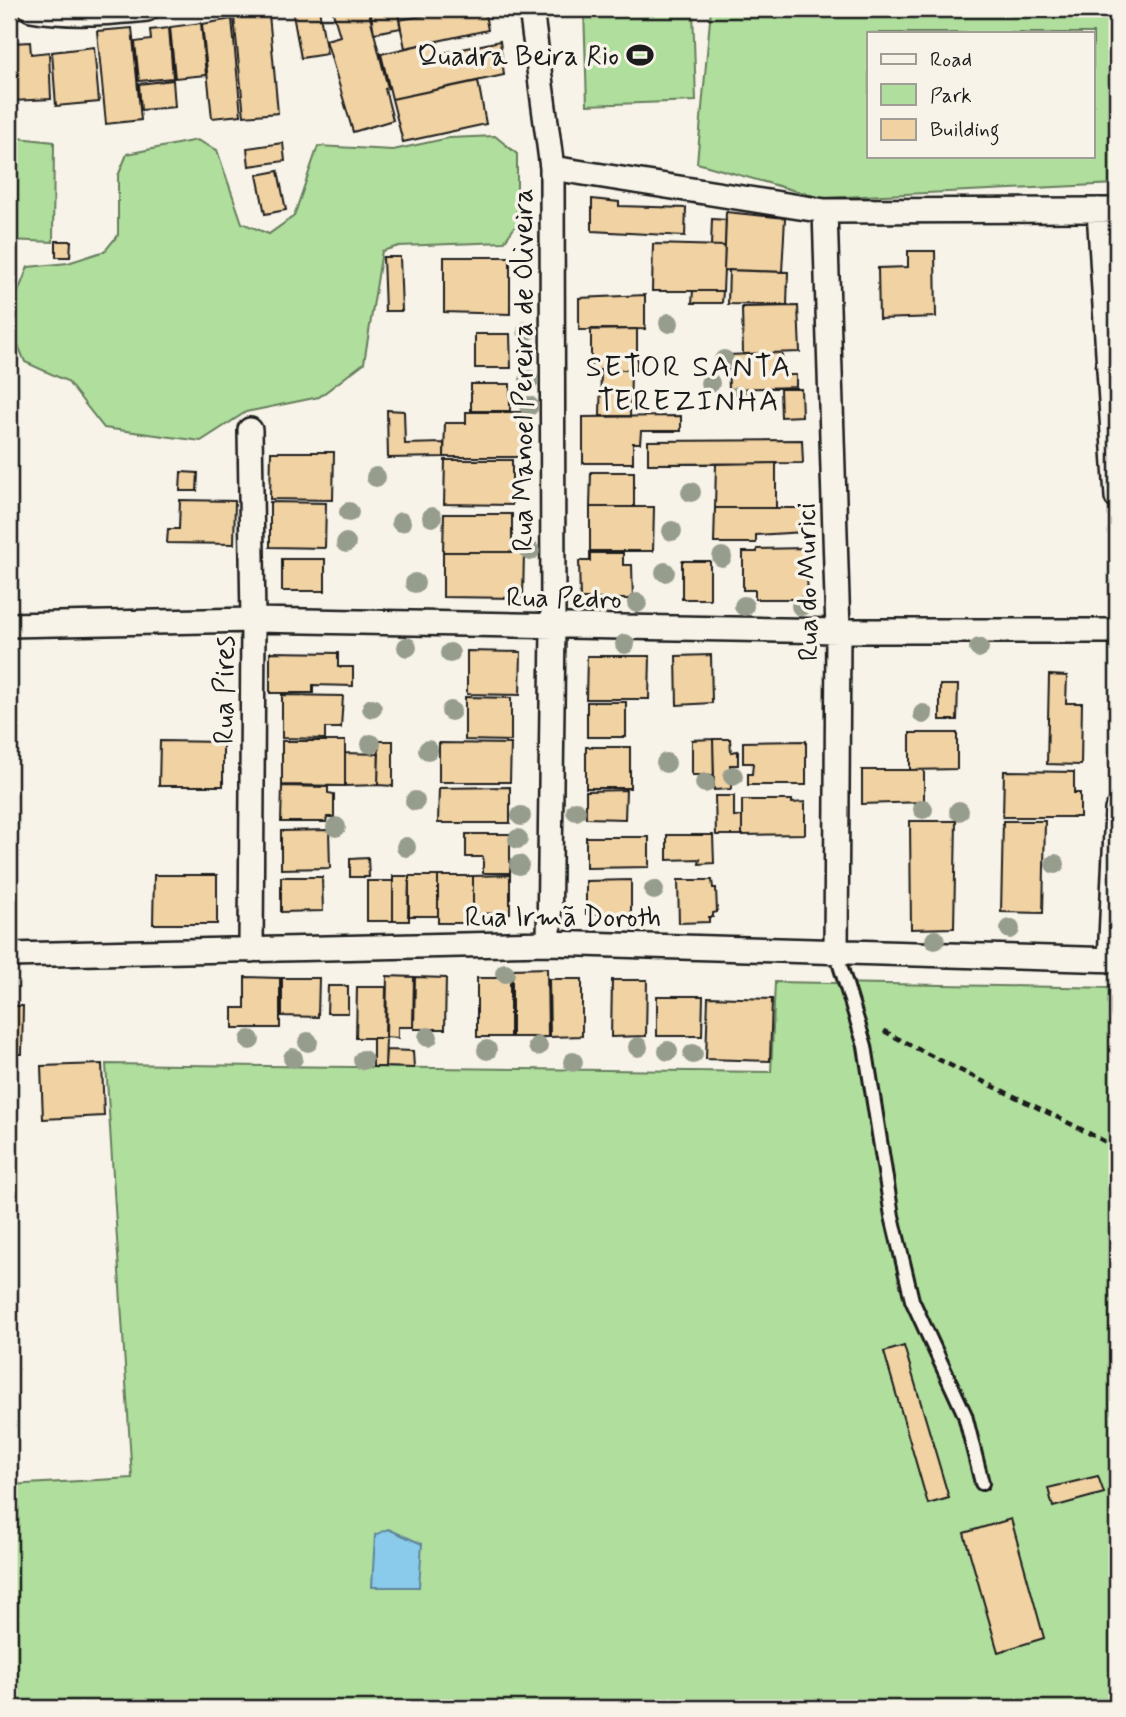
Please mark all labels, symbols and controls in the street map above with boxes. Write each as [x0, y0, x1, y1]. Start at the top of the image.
legend [867, 32, 1094, 158]
place label: Quadra Beira Rio [417, 39, 619, 76]
sports icon: Quadra Beira Rio [625, 40, 655, 70]
text: Road [930, 46, 972, 74]
text: Park [930, 82, 972, 110]
text: Building [930, 116, 1000, 146]
street label: Rua Manoel Pereira de Oliveira [506, 188, 543, 552]
district label: SETOR SANTA TEREZINHA [585, 348, 793, 421]
street label: Rua do Murici [789, 502, 828, 661]
street label: Rua Pedro [506, 580, 622, 619]
street label: Rua Pires [207, 636, 244, 744]
street label: Rua Irmã Doroth [465, 900, 661, 937]

